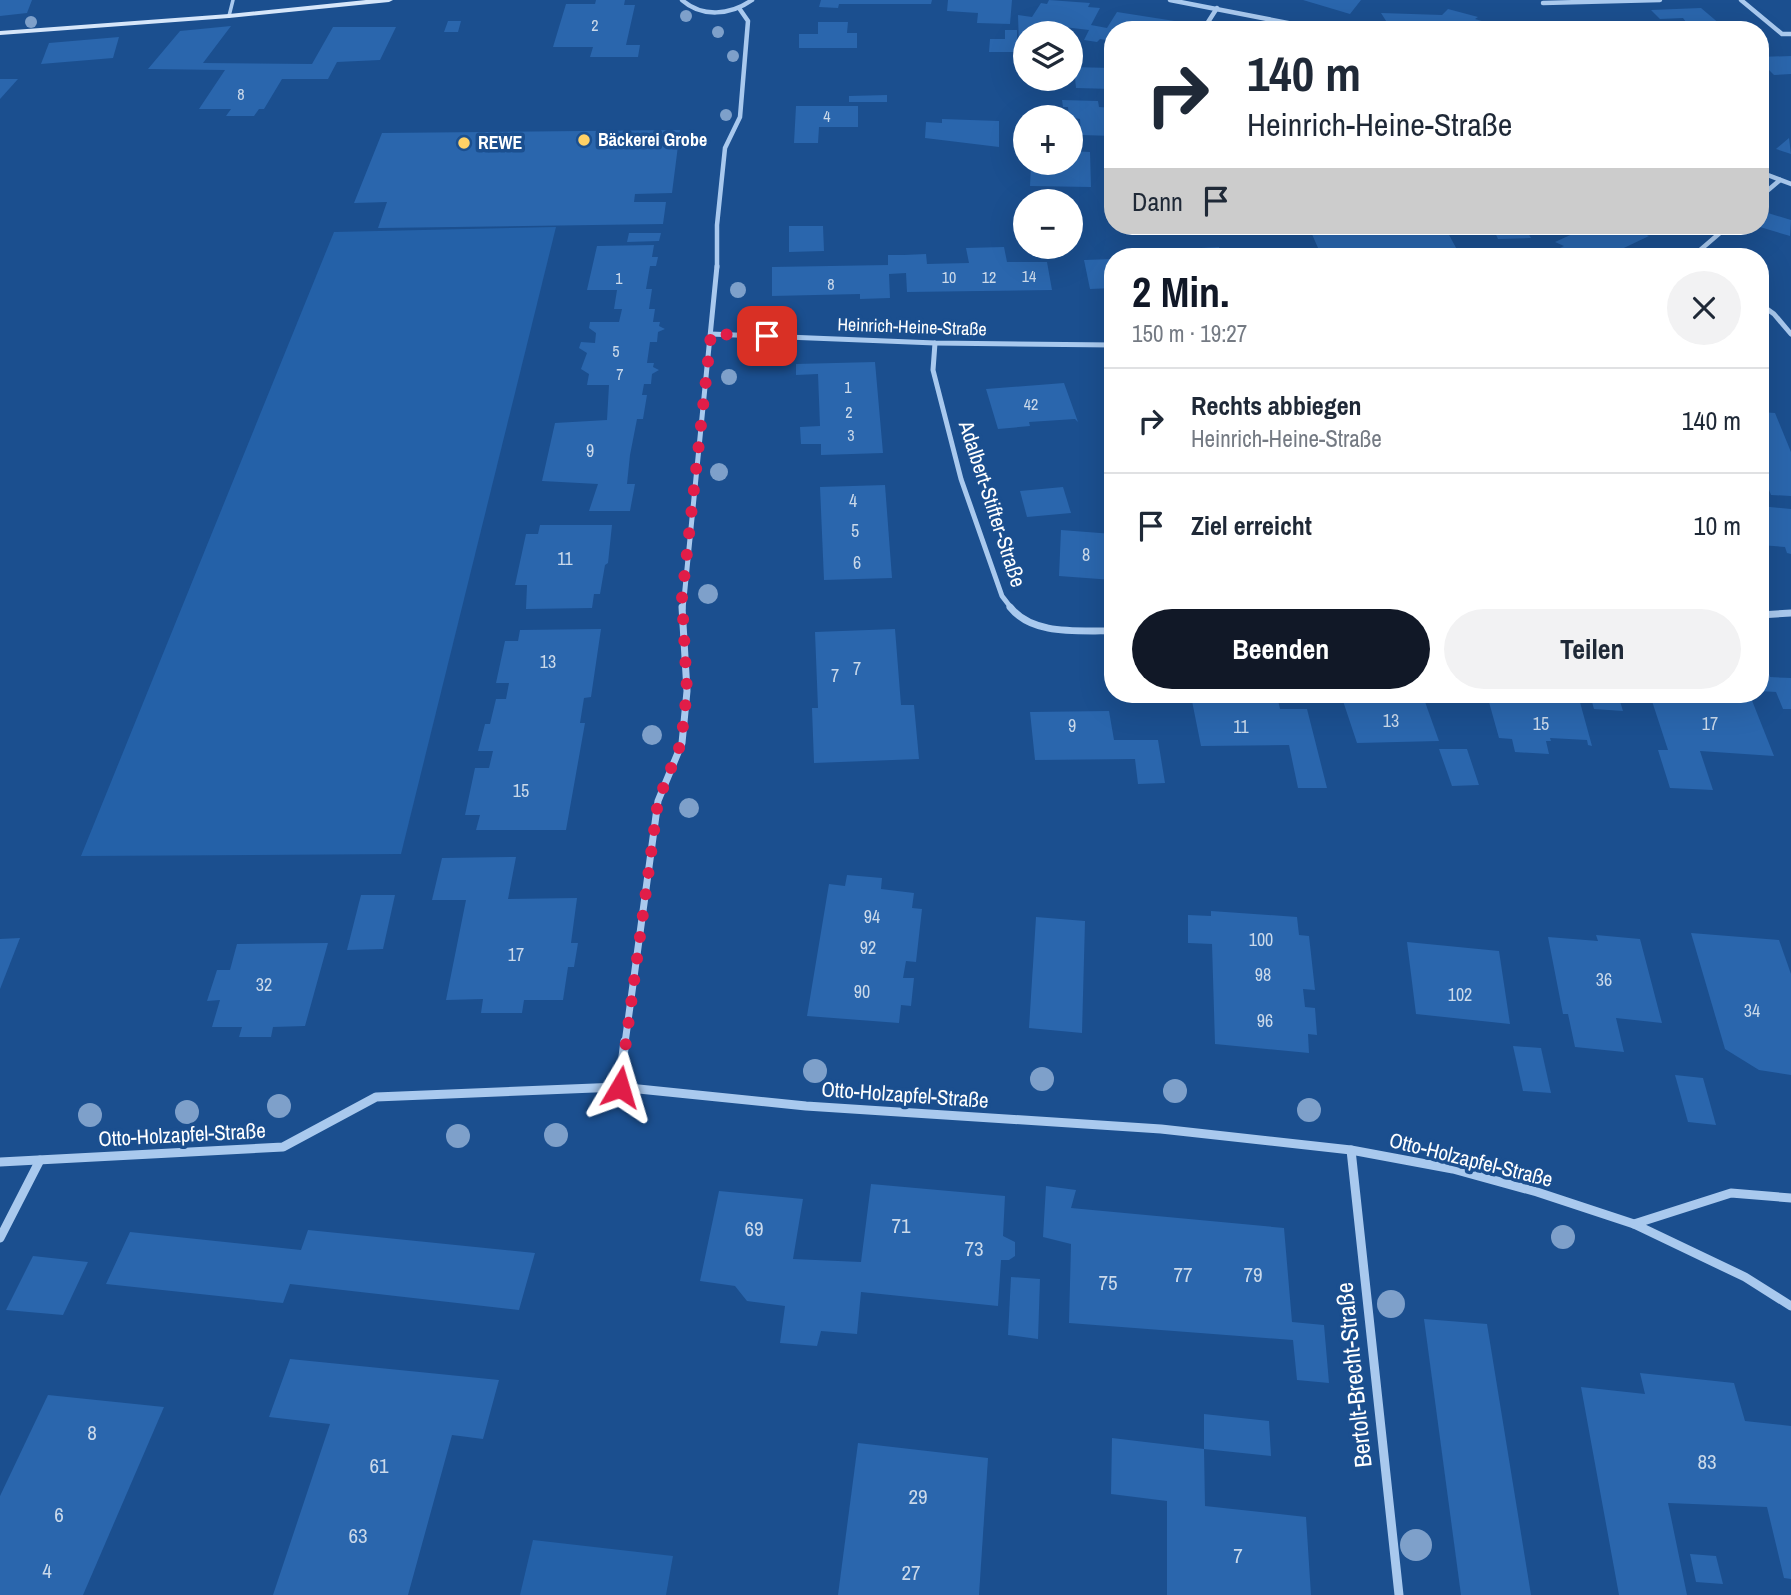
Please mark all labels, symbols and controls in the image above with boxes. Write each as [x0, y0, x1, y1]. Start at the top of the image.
house number: 2 [591, 14, 599, 36]
map controls [1013, 21, 1083, 259]
button: layers [1013, 21, 1083, 91]
text: 140 m [1247, 40, 1361, 106]
icon: right [1132, 49, 1223, 140]
house number: 8 [237, 83, 245, 105]
text: Heinrich-Heine-Straße [1247, 103, 1512, 146]
house number: 4 [823, 105, 831, 127]
button: + [1013, 105, 1083, 175]
place label: Bäckerei Grobe [598, 127, 707, 152]
place label: REWE [478, 130, 522, 155]
marker: Bäckerei Grobe [576, 132, 592, 148]
marker: REWE [456, 135, 472, 151]
icon: arrive [1197, 182, 1235, 220]
text: Dann [1132, 184, 1183, 219]
button: − [1013, 189, 1083, 259]
text: 2 Min. [1132, 264, 1230, 320]
house number: 14 [1022, 265, 1036, 287]
house number: 10 [942, 266, 956, 288]
house number: 12 [982, 266, 996, 288]
house number: 1 [615, 267, 623, 289]
button: close [1667, 271, 1741, 345]
house number: 8 [827, 273, 835, 295]
pin [737, 306, 797, 366]
street label: Heinrich-Heine-Straße [837, 311, 987, 342]
icon: arrive [748, 317, 786, 355]
text: 150 m · 19:27 [1132, 318, 1247, 349]
house number: 5 [612, 340, 620, 362]
house number: 7 [616, 363, 624, 385]
house number: 1 [844, 376, 852, 398]
text: Rechts abbiegen [1191, 388, 1362, 423]
house number: 42 [1024, 393, 1038, 415]
house number: 2 [845, 401, 853, 423]
icon: right [1132, 402, 1170, 440]
text: 140 m [1682, 403, 1741, 438]
street label: Adalbert-Stifter-Straße [952, 416, 1033, 591]
text: Heinrich-Heine-Straße [1191, 423, 1382, 454]
house number: 3 [847, 424, 855, 446]
house number: 9 [586, 438, 594, 463]
house number: 4 [849, 488, 857, 513]
icon: arrive [1132, 507, 1170, 545]
text: Ziel erreicht [1191, 508, 1312, 543]
text: 10 m [1694, 508, 1741, 543]
house number: 5 [851, 518, 859, 543]
house number: 8 [1082, 542, 1090, 567]
house number: 11 [557, 546, 573, 571]
house number: 6 [853, 550, 861, 575]
button: Beenden [1132, 609, 1430, 689]
button: Teilen [1444, 609, 1741, 689]
house number: 13 [540, 649, 556, 674]
house number: 7 [853, 656, 861, 681]
house number: 7 [831, 663, 839, 688]
house number: 13 [1383, 708, 1399, 733]
house number: 15 [1533, 711, 1549, 736]
house number: 17 [1702, 711, 1718, 736]
house number: 9 [1068, 713, 1076, 738]
house number: 11 [1233, 714, 1249, 739]
house number: 15 [513, 778, 529, 803]
house number: 94 [864, 904, 880, 929]
house number: 100 [1249, 927, 1273, 952]
house number: 92 [860, 935, 876, 960]
house number: 17 [508, 942, 524, 967]
house number: 98 [1255, 962, 1271, 987]
house number: 36 [1596, 967, 1612, 992]
house number: 32 [256, 972, 272, 997]
house number: 90 [854, 979, 870, 1004]
house number: 102 [1448, 982, 1472, 1007]
house number: 34 [1744, 998, 1760, 1023]
house number: 96 [1257, 1008, 1273, 1033]
position arrow [583, 1050, 657, 1124]
street label: Otto-Holzapfel-Straße [820, 1074, 990, 1115]
street label: Otto-Holzapfel-Straße [98, 1116, 266, 1153]
street label: Otto-Holzapfel-Straße [1386, 1125, 1556, 1194]
house number: 71 [891, 1211, 911, 1240]
house number: 69 [744, 1214, 764, 1243]
house number: 73 [964, 1234, 984, 1263]
house number: 77 [1173, 1260, 1193, 1289]
house number: 79 [1243, 1260, 1263, 1289]
house number: 75 [1098, 1268, 1118, 1297]
street label: Bertolt-Brecht-Straße [1327, 1281, 1379, 1469]
house number: 8 [87, 1418, 97, 1447]
house number: 83 [1697, 1447, 1717, 1476]
house number: 61 [369, 1451, 389, 1480]
house number: 29 [908, 1482, 928, 1511]
house number: 6 [54, 1500, 64, 1529]
house number: 63 [348, 1521, 368, 1550]
house number: 7 [1233, 1541, 1243, 1570]
house number: 4 [42, 1556, 52, 1585]
house number: 27 [901, 1558, 921, 1587]

